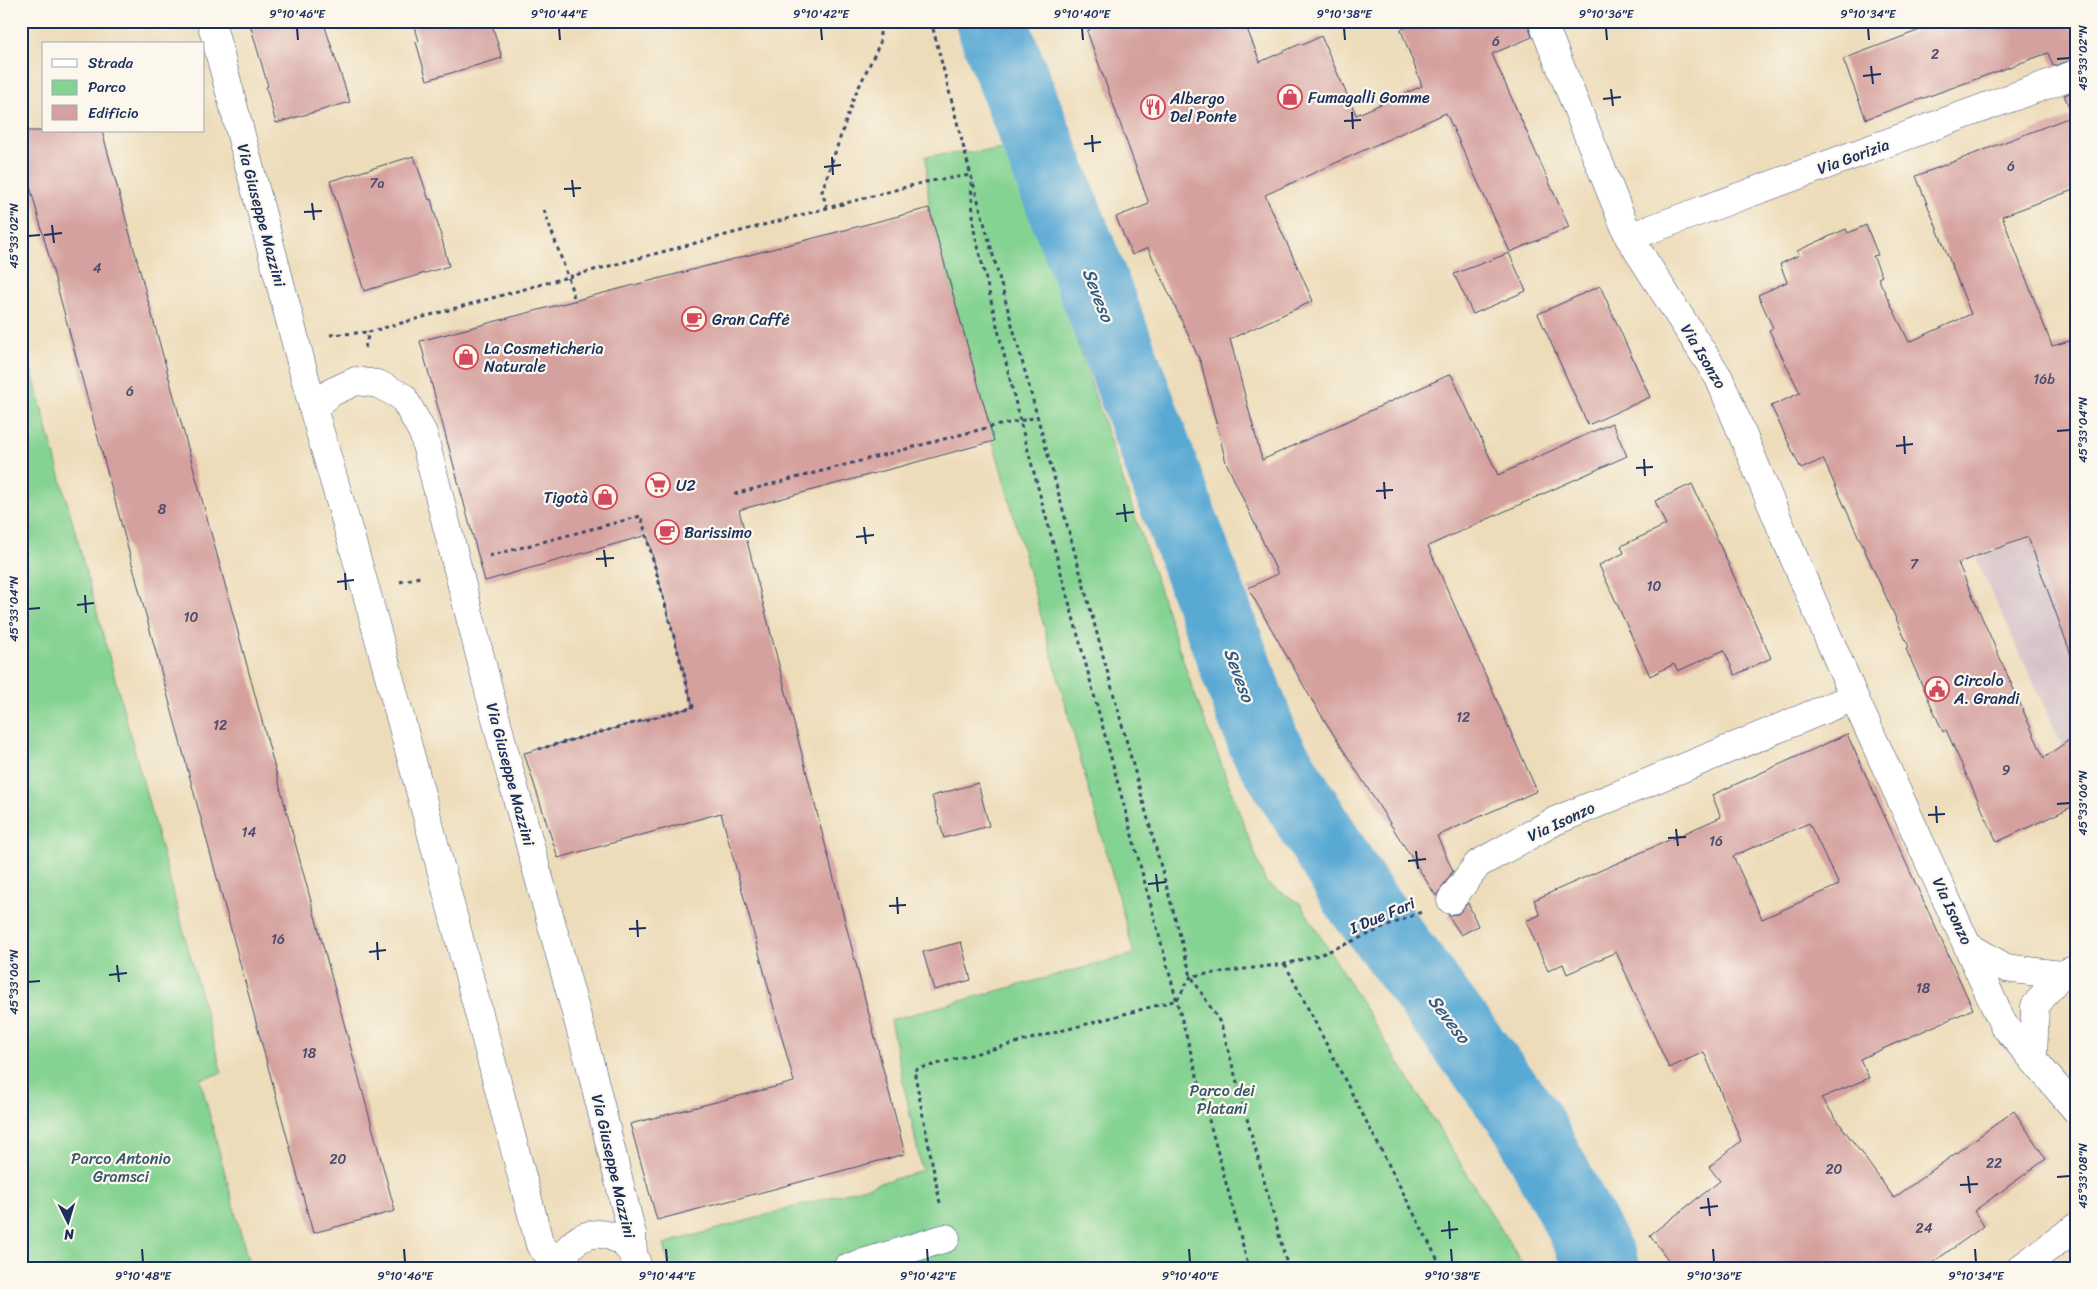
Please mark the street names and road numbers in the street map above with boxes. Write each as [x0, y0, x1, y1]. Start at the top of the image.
street label: Via Gorizia [1813, 130, 1893, 183]
street label: Via Giuseppe Mazzini [228, 140, 295, 291]
street label: Via Isonzo [1673, 318, 1735, 395]
street label: Via Giuseppe Mazzini [477, 699, 544, 850]
street label: Via Isonzo [1522, 793, 1600, 850]
street label: Via Isonzo [1924, 872, 1981, 950]
street label: I Due Fari [1344, 888, 1420, 943]
street label: Via Giuseppe Mazzini [583, 1091, 644, 1242]

